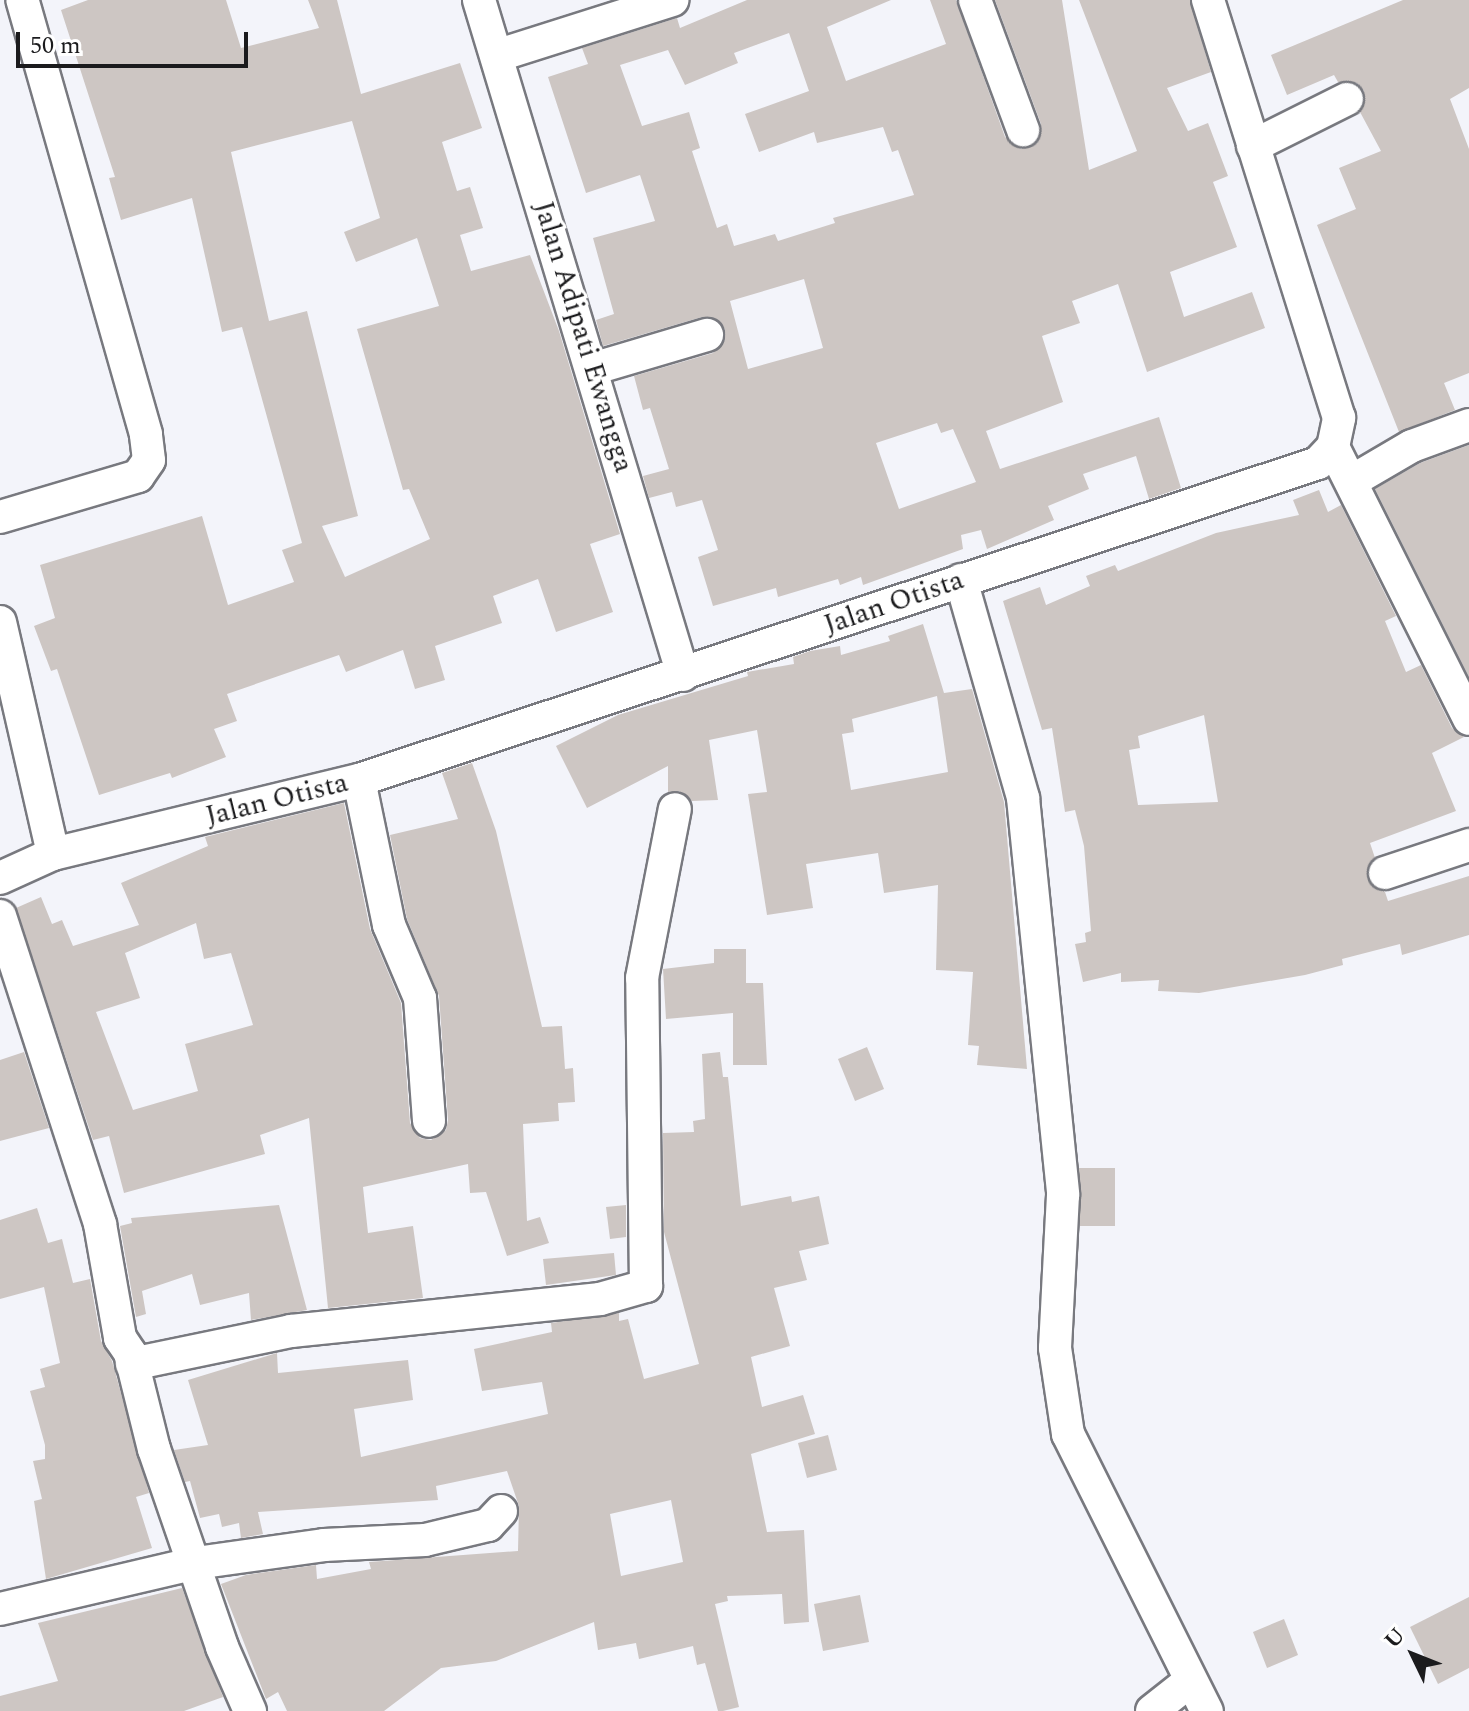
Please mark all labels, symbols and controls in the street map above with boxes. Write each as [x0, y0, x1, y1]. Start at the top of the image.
scale bar [20, 16, 252, 66]
text: 50 m [30, 28, 81, 64]
street label: Jalan Adipati Ewangga [526, 197, 640, 477]
street label: Jalan Otista [820, 563, 968, 643]
street label: Jalan Otista [202, 766, 352, 834]
north arrow [1373, 1615, 1453, 1695]
text: U [1377, 1620, 1413, 1656]

